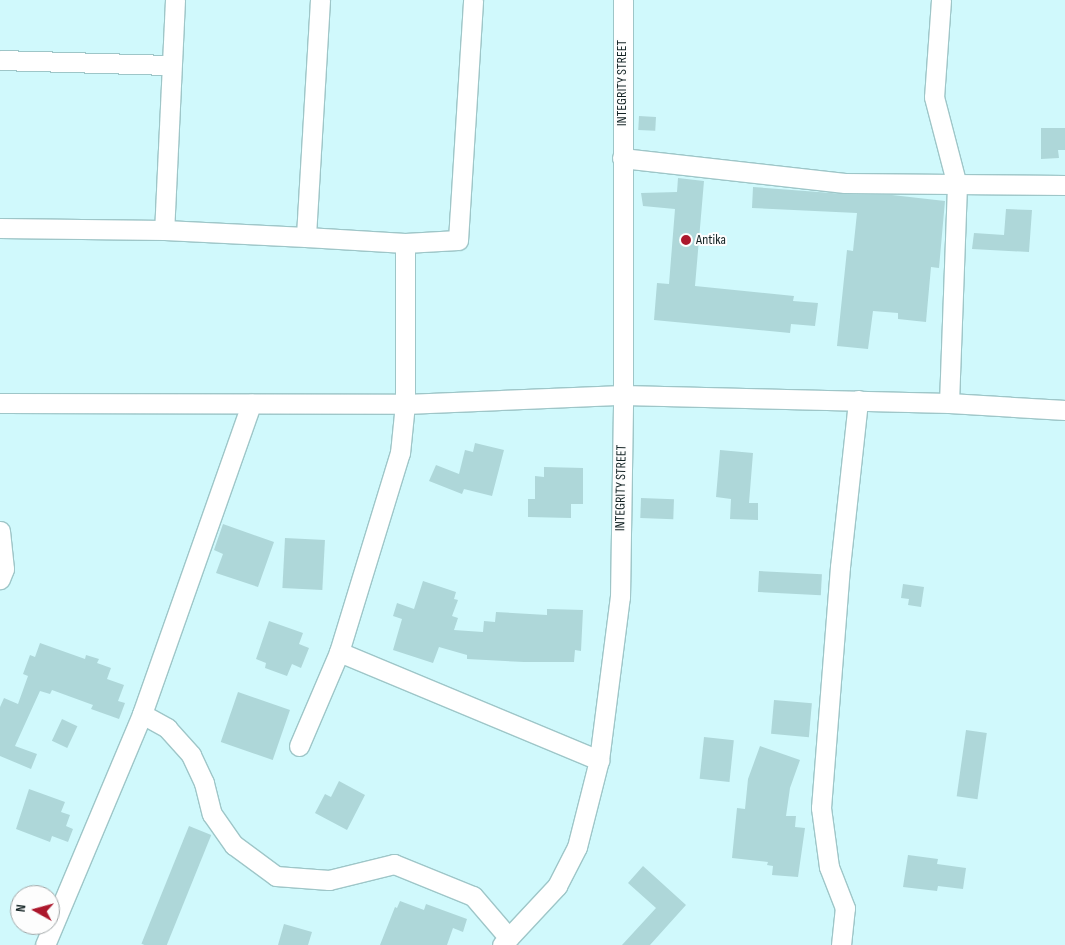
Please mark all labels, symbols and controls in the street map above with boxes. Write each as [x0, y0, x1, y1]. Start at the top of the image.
street label: INTEGRITY STREET [614, 40, 630, 126]
place label: Antika [696, 232, 726, 248]
marker: Antika [680, 234, 692, 246]
street label: INTEGRITY STREET [612, 445, 630, 531]
north arrow [10, 885, 60, 935]
text: N [12, 903, 29, 913]

